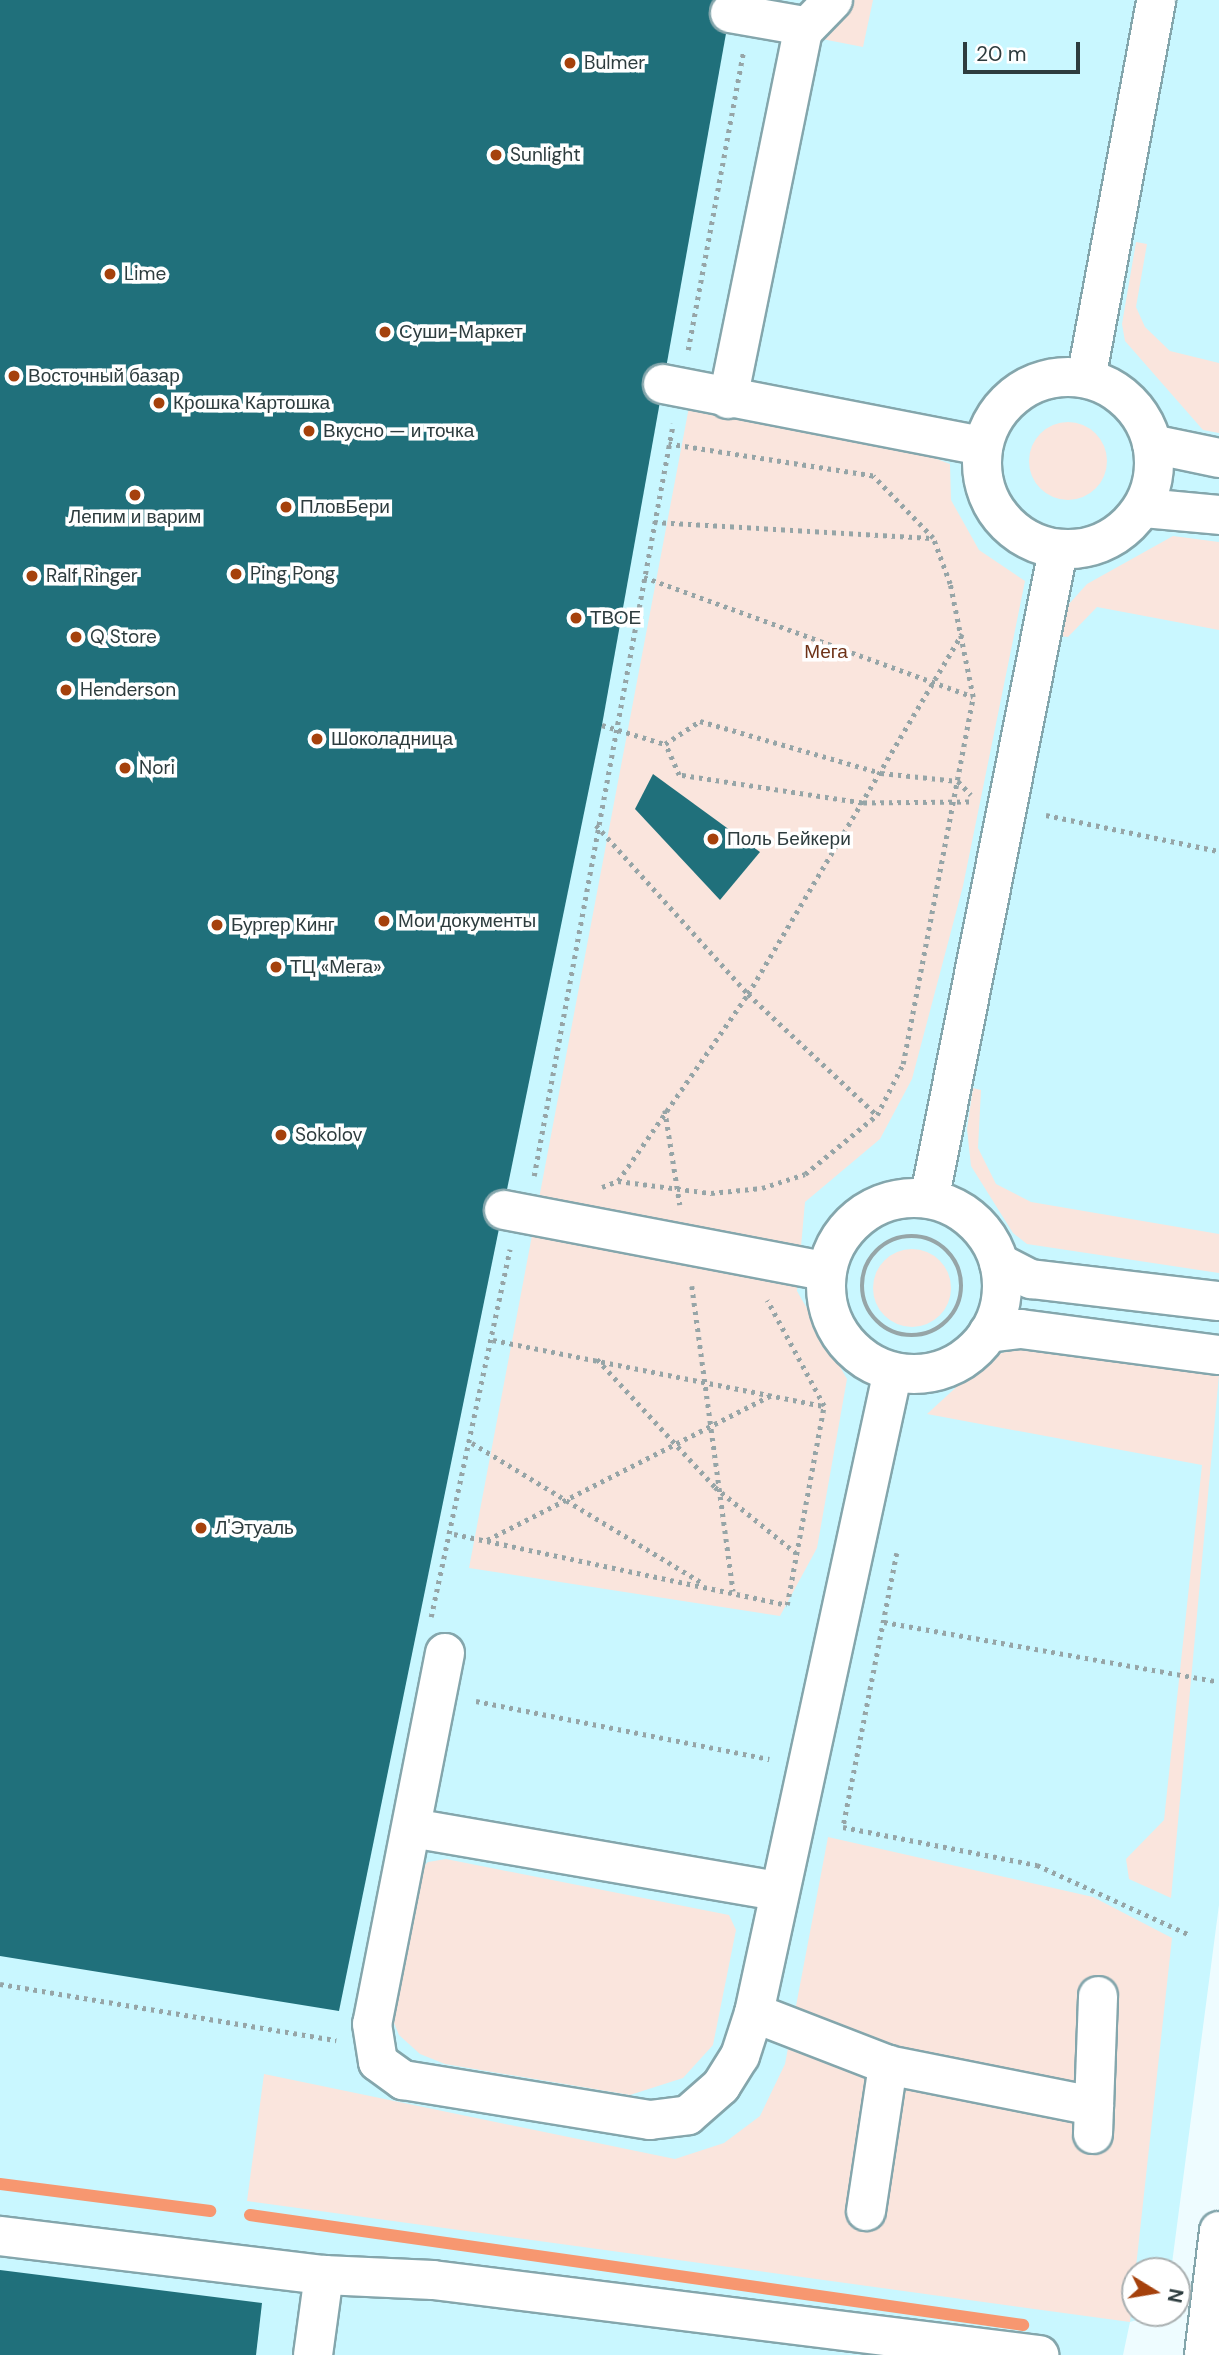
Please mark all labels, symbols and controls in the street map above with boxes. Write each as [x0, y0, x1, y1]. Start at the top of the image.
scale bar [967, 28, 1084, 72]
text: 20 m [976, 40, 1027, 68]
place label: Bulmer [584, 52, 645, 74]
marker: Bulmer [562, 55, 578, 71]
place label: Sunlight [510, 144, 581, 166]
marker: Sunlight [488, 147, 504, 163]
place label: Lime [124, 263, 166, 285]
marker: Lime [102, 266, 118, 282]
place label: Суши-Маркет [399, 321, 523, 343]
marker: Суши-Маркет [377, 324, 393, 340]
place label: Восточный базар [28, 365, 180, 387]
marker: Восточный базар [6, 368, 22, 384]
place label: Крошка Картошка [173, 392, 330, 414]
marker: Крошка Картошка [151, 395, 167, 411]
place label: Вкусно — и точка [323, 420, 474, 442]
marker: Вкусно — и точка [301, 423, 317, 439]
marker: Лепим и варим [127, 487, 143, 503]
place label: ПловБери [300, 496, 390, 518]
marker: ПловБери [278, 499, 294, 515]
place label: Лепим и варим [69, 506, 201, 528]
place label: Ping Pong [250, 563, 335, 585]
place label: Ralf Ringer [46, 565, 138, 587]
marker: Ping Pong [228, 566, 244, 582]
marker: Ralf Ringer [24, 568, 40, 584]
place label: ТВОЕ [590, 607, 641, 629]
marker: ТВОЕ [568, 610, 584, 626]
place label: Q Store [90, 626, 157, 648]
marker: Q Store [68, 629, 84, 645]
park label: Мега [804, 641, 848, 663]
place label: Henderson [80, 679, 176, 701]
marker: Henderson [58, 682, 74, 698]
place label: Шоколадница [331, 728, 453, 750]
marker: Шоколадница [309, 731, 325, 747]
place label: Nori [139, 757, 175, 779]
marker: Nori [117, 760, 133, 776]
place label: Поль Бейкери [727, 828, 851, 850]
marker: Поль Бейкери [705, 831, 721, 847]
place label: Мои документы [398, 910, 536, 932]
marker: Мои документы [376, 913, 392, 929]
place label: Бургер Кинг [231, 914, 335, 936]
marker: Бургер Кинг [209, 917, 225, 933]
place label: ТЦ «Мега» [290, 956, 382, 978]
marker: ТЦ «Мега» [268, 959, 284, 975]
place label: Sokolov [295, 1124, 362, 1146]
marker: Sokolov [273, 1127, 289, 1143]
place label: Л'Этуаль [215, 1517, 294, 1539]
marker: Л'Этуаль [193, 1520, 209, 1536]
north arrow [1121, 2257, 1191, 2327]
text: N [1162, 2287, 1189, 2305]

